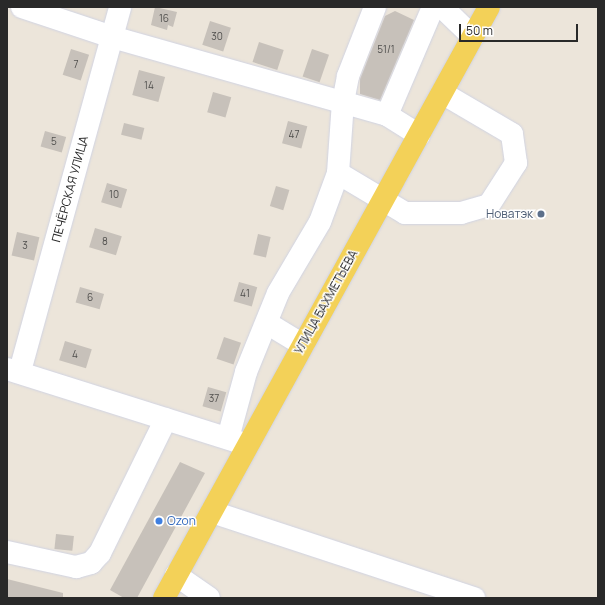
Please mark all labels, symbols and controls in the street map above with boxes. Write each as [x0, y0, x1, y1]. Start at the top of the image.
house number: 16 [159, 13, 169, 25]
scale bar [461, 16, 580, 42]
text: 50 m [466, 22, 493, 39]
house number: 30 [211, 31, 223, 43]
house number: 51/1 [377, 44, 395, 56]
house number: 7 [73, 59, 79, 71]
house number: 14 [144, 80, 154, 92]
house number: 47 [289, 129, 299, 141]
street label: ПЕЧЁРСКАЯ УЛИЦА [49, 134, 91, 244]
house number: 5 [51, 136, 57, 148]
house number: 10 [109, 189, 119, 201]
place label: Новатэк [486, 207, 533, 221]
marker: Новатэк [536, 209, 546, 219]
house number: 8 [102, 236, 108, 248]
house number: 3 [22, 240, 28, 252]
street label: УЛИЦА БАХМЕТЬЕВА [291, 247, 361, 357]
house number: 41 [240, 288, 250, 300]
house number: 6 [87, 292, 93, 304]
house number: 4 [72, 349, 78, 361]
house number: 37 [209, 393, 219, 405]
place label: Ozon [167, 514, 196, 528]
marker: Ozon [154, 516, 164, 526]

